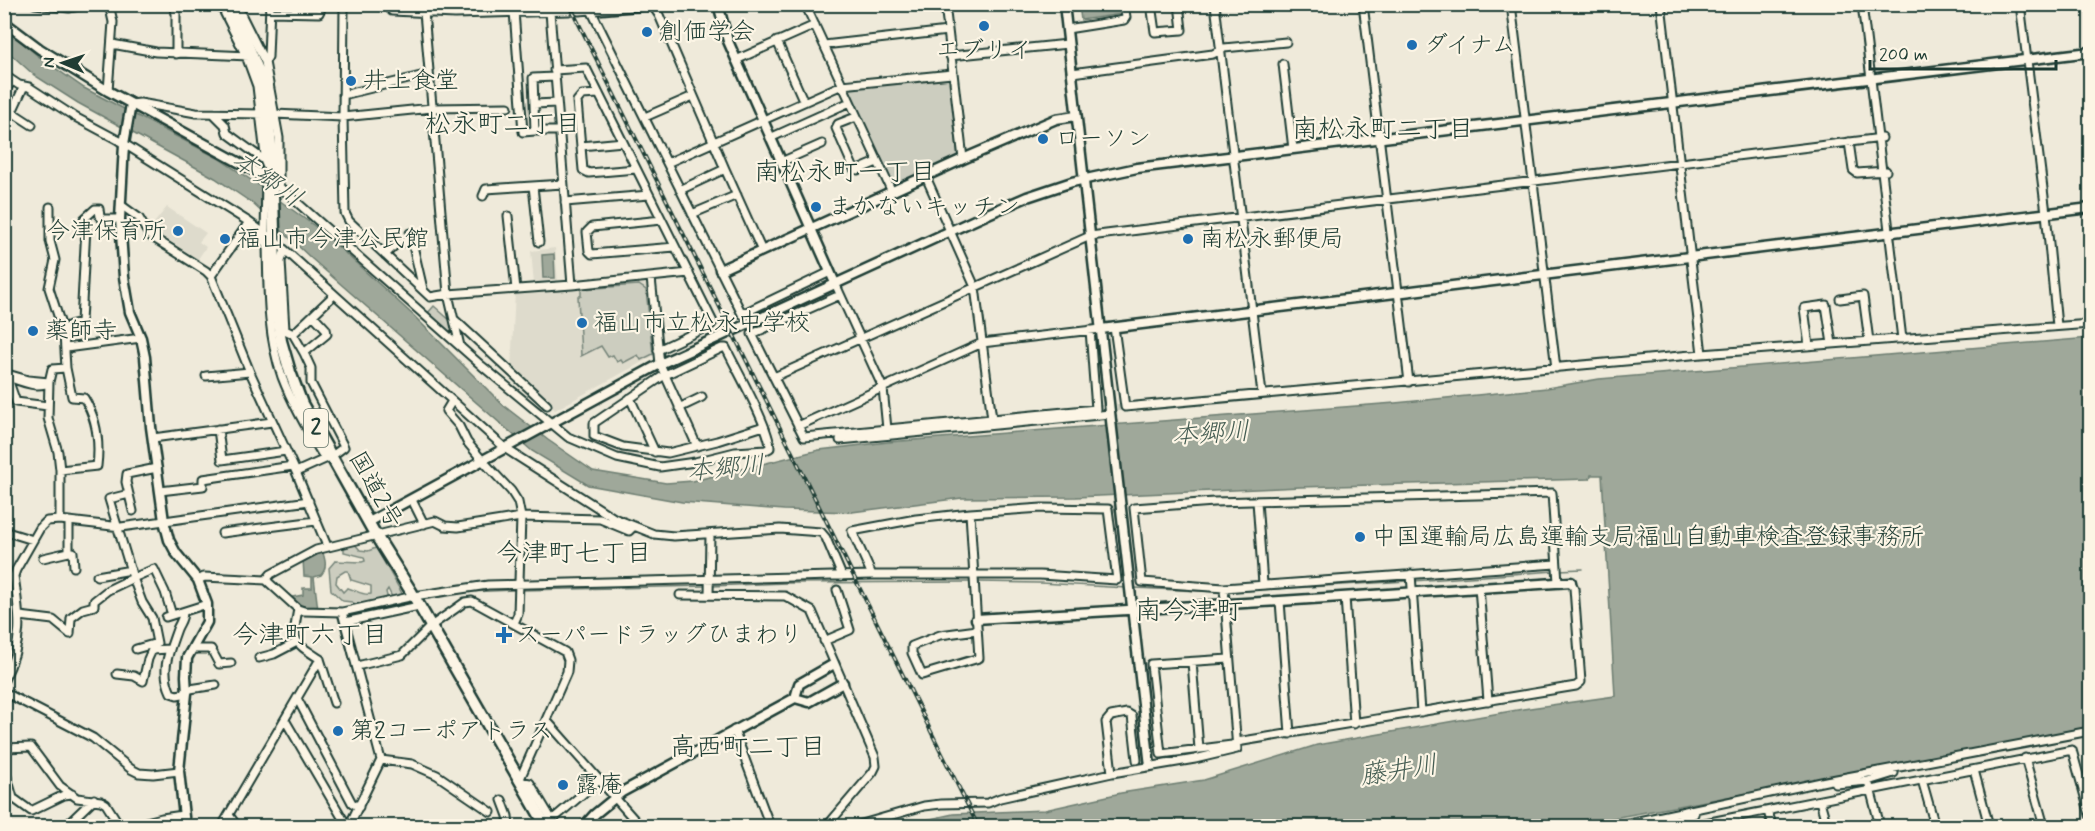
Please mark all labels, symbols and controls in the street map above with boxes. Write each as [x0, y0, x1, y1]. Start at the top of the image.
place label: 創価学会 [659, 17, 755, 48]
marker: エブリイ [977, 19, 991, 33]
marker: 創価学会 [640, 25, 654, 39]
place label: ダイナム [1424, 30, 1516, 61]
north arrow [33, 33, 93, 93]
scale bar [1870, 33, 2056, 71]
place label: エブリイ [936, 35, 1032, 66]
marker: ダイナム [1405, 38, 1419, 52]
text: 200 m [1879, 43, 1928, 67]
text: N [39, 57, 60, 68]
place label: 井上食堂 [363, 66, 459, 97]
marker: 井上食堂 [344, 74, 358, 88]
district label: 松永町二丁目 [425, 108, 581, 142]
district label: 南松永町二丁目 [1292, 113, 1474, 147]
place label: ローソン [1055, 124, 1151, 155]
marker: ローソン [1036, 132, 1050, 146]
water label: 本郷川 [225, 144, 309, 216]
district label: 南松永町一丁目 [754, 156, 936, 190]
place label: まかないキッチン [828, 192, 1020, 223]
marker: まかないキッチン [809, 200, 823, 214]
place label: 今津保育所 [46, 216, 166, 247]
marker: 今津保育所 [171, 224, 185, 238]
place label: 福山市今津公民館 [237, 224, 429, 255]
place label: 南松永郵便局 [1200, 224, 1344, 255]
marker: 福山市今津公民館 [218, 232, 232, 246]
marker: 南松永郵便局 [1181, 232, 1195, 246]
place label: 福山市立松永中学校 [594, 308, 810, 339]
place label: 薬師寺 [45, 316, 117, 347]
marker: 福山市立松永中学校 [575, 316, 589, 330]
marker: 薬師寺 [26, 324, 40, 338]
road number: 2 [304, 409, 328, 447]
water label: 本郷川 [1171, 415, 1251, 453]
street label: 国道2号 [341, 446, 409, 534]
water label: 本郷川 [686, 449, 766, 489]
place label: 中国運輸局広島運輸支局福山自動車検査登録事務所 [1372, 522, 1924, 553]
marker: 中国運輸局広島運輸支局福山自動車検査登録事務所 [1353, 530, 1367, 544]
district label: 今津町七丁目 [496, 537, 652, 571]
district label: 南今津町 [1135, 594, 1243, 629]
district label: 今津町六丁目 [232, 619, 388, 653]
place label: スーパードラッグひまわり [516, 620, 803, 651]
marker: スーパードラッグひまわり [497, 628, 511, 642]
place label: 第2コーポアトラス [350, 716, 553, 747]
marker: 第2コーポアトラス [331, 724, 345, 738]
district label: 高西町二丁目 [670, 731, 826, 765]
water label: 藤井川 [1358, 748, 1440, 794]
place label: 露庵 [575, 770, 623, 801]
marker: 露庵 [556, 778, 570, 792]

